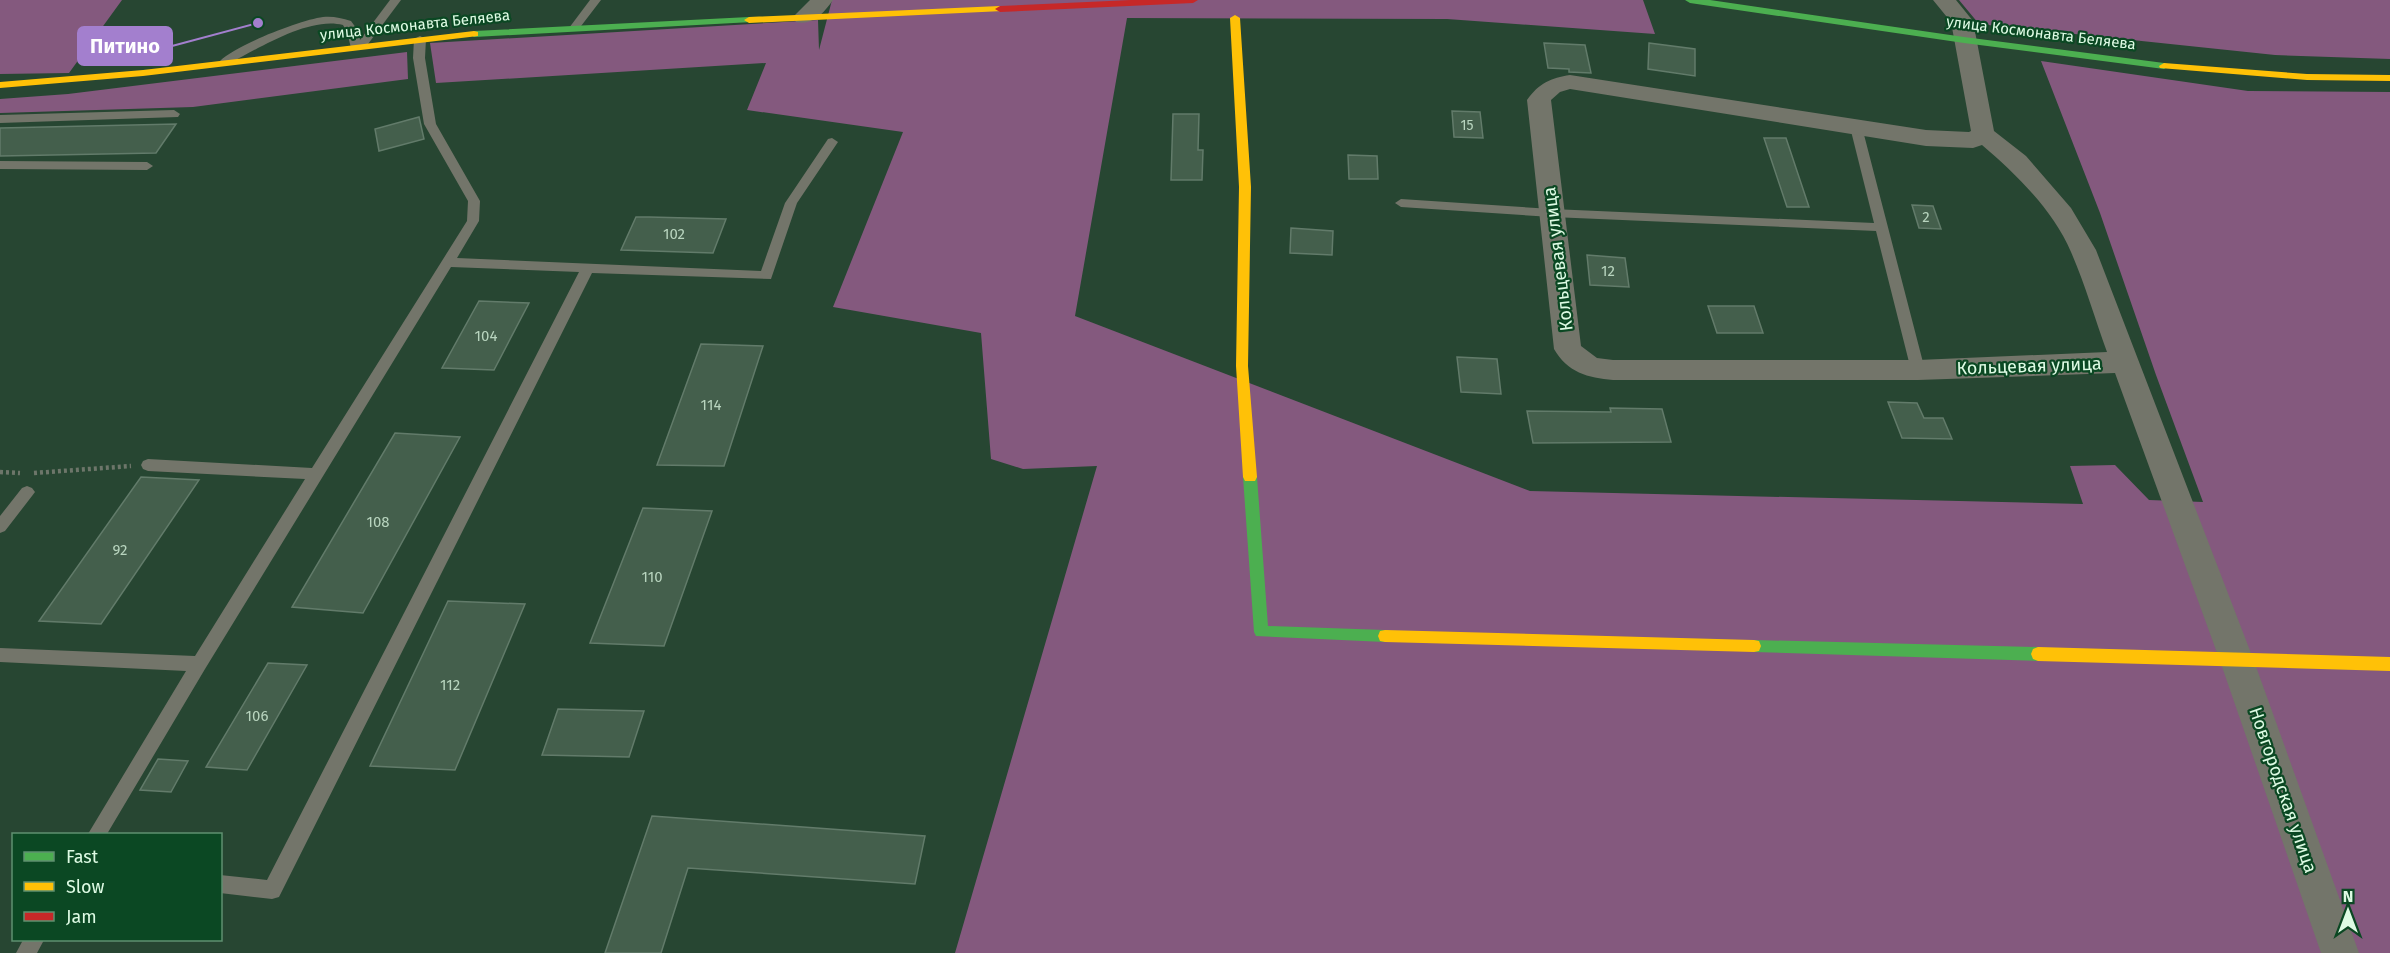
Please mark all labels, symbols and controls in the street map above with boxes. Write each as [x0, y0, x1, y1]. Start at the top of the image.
street label: улица Космонавта Беляева [319, 6, 511, 44]
street label: улица Космонавта Беляева [1945, 12, 2137, 54]
callout: Питино [78, 27, 172, 65]
text: Питино [90, 34, 160, 58]
house number: 15 [1460, 117, 1474, 134]
street label: Кольцевая улица [1538, 186, 1578, 332]
house number: 2 [1922, 208, 1930, 226]
house number: 102 [663, 225, 685, 243]
house number: 12 [1601, 262, 1615, 280]
house number: 104 [475, 327, 497, 345]
street label: Кольцевая улица [1956, 352, 2102, 380]
house number: 114 [701, 396, 721, 414]
house number: 108 [366, 513, 390, 531]
house number: 92 [113, 541, 127, 559]
house number: 110 [641, 568, 663, 586]
house number: 112 [440, 676, 460, 694]
street label: Новгородская улица [2244, 704, 2322, 876]
house number: 106 [246, 707, 268, 725]
legend [12, 833, 222, 941]
text: Fast [66, 846, 99, 868]
text: Slow [66, 876, 105, 898]
north arrow [2318, 881, 2378, 941]
text: N [2343, 887, 2353, 906]
text: Jam [66, 906, 97, 928]

